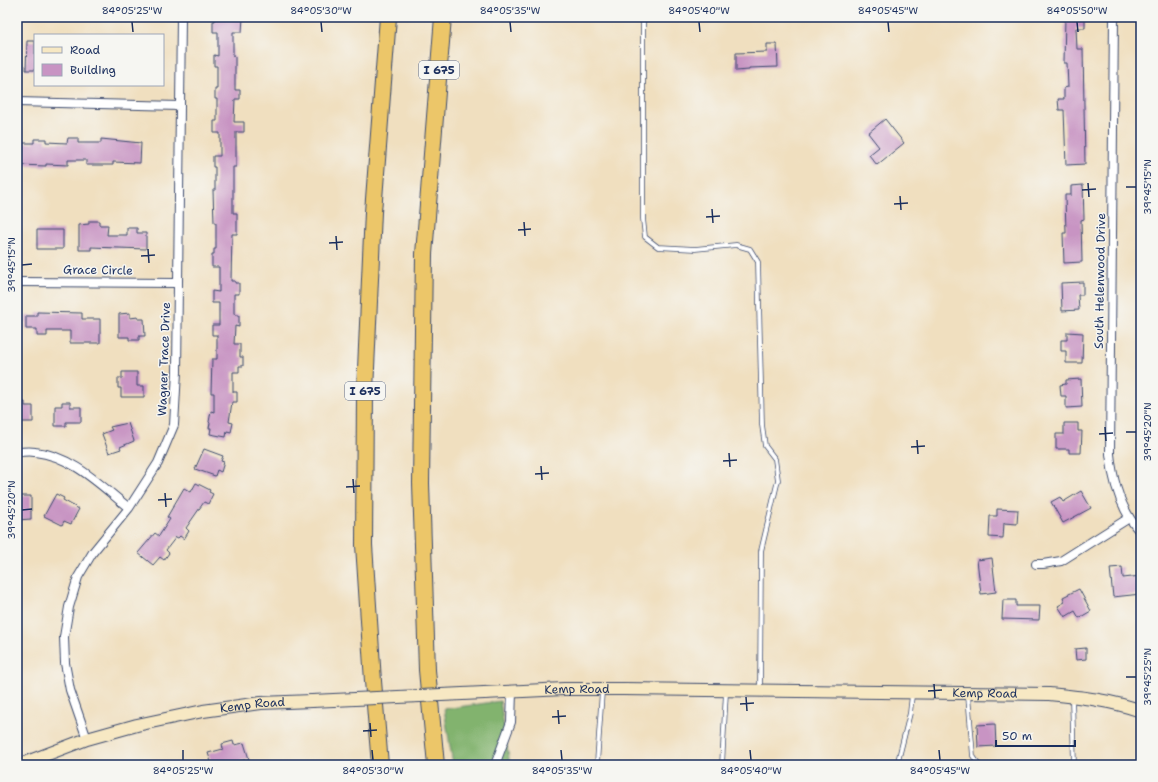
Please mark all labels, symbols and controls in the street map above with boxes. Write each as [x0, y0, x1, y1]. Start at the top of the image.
text: 84°05'25"W [102, 4, 163, 17]
text: 84°05'30"W [290, 4, 352, 17]
text: 84°05'35"W [480, 4, 541, 17]
text: 84°05'40"W [668, 4, 730, 17]
text: 84°05'45"W [858, 4, 919, 17]
text: 84°05'50"W [1046, 4, 1108, 17]
legend [34, 34, 164, 86]
text: Road [70, 42, 101, 58]
road number: I 675 [419, 61, 459, 79]
text: Building [70, 62, 116, 78]
text: 39°45'15"N [1141, 159, 1154, 215]
street label: South Helenwood Drive [1091, 213, 1109, 349]
text: 39°45'15"N [5, 237, 18, 293]
street label: Grace Circle [63, 261, 133, 279]
street label: Wagner Trace Drive [154, 302, 174, 416]
road number: I 675 [345, 382, 385, 400]
text: 39°45'20"N [1141, 402, 1154, 462]
text: 39°45'20"N [5, 480, 18, 540]
text: 39°45'25"N [1141, 648, 1154, 706]
street label: Kemp Road [544, 681, 610, 698]
street label: Kemp Road [952, 685, 1018, 702]
street label: Kemp Road [219, 694, 286, 717]
scale bar [996, 722, 1075, 748]
text: 50 m [1002, 728, 1032, 744]
text: 84°05'25"W [153, 764, 214, 777]
text: 84°05'30"W [342, 764, 404, 777]
text: 84°05'35"W [532, 764, 593, 777]
text: 84°05'40"W [720, 764, 782, 777]
text: 84°05'45"W [910, 764, 971, 777]

